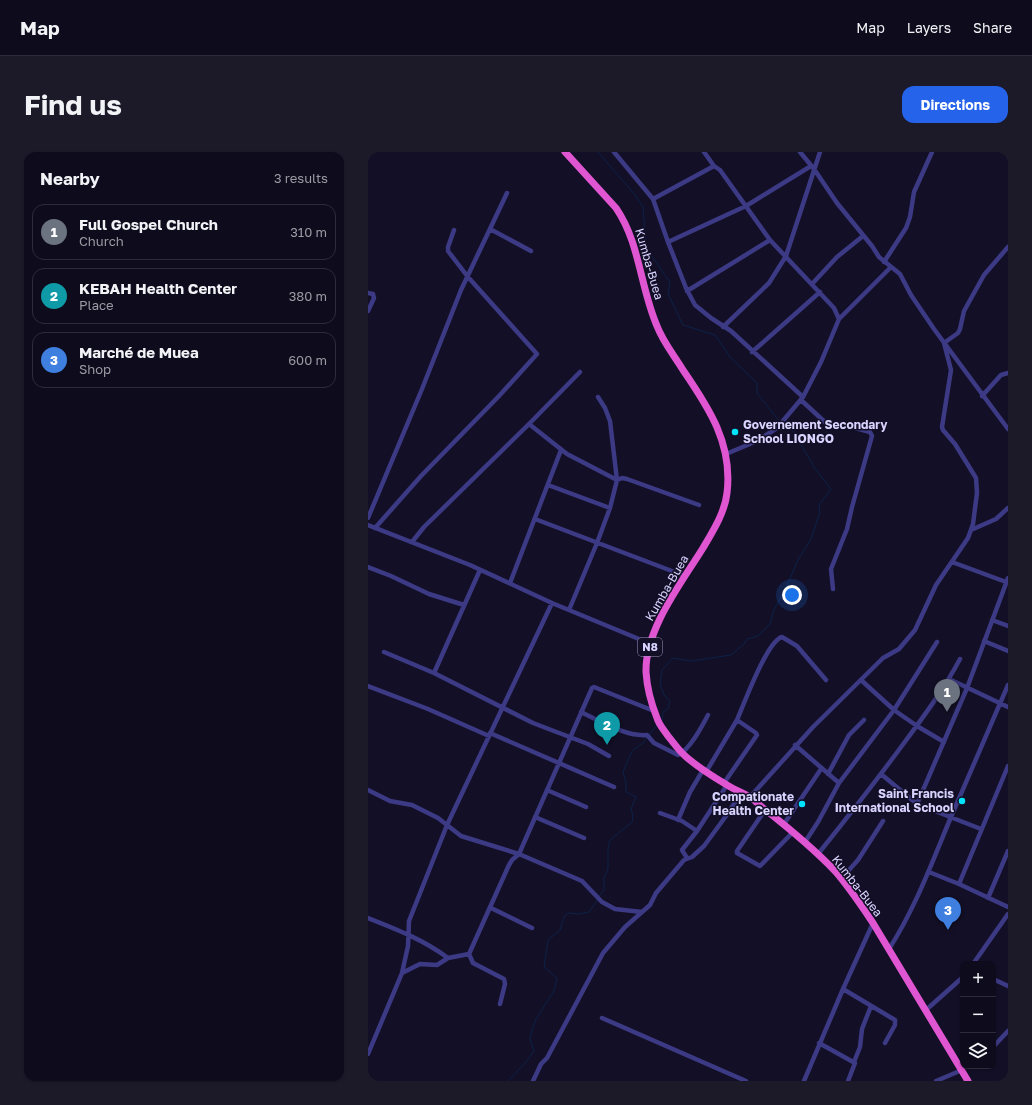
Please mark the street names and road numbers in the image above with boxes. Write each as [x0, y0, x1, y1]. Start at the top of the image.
street label: Kumba-Buea [632, 226, 667, 301]
street label: Kumba-Buea [642, 552, 691, 623]
road number: N8 [638, 638, 662, 656]
street label: Kumba-Buea [829, 852, 886, 919]

